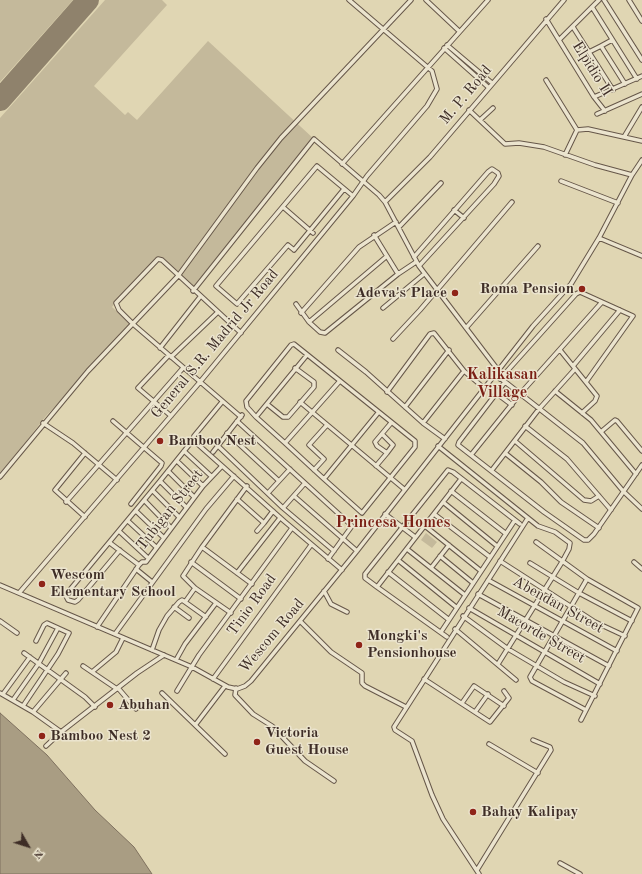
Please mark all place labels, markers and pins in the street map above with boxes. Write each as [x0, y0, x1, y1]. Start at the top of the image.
place label: Roma Pension [480, 280, 574, 298]
place label: Adeva's Place [355, 284, 447, 302]
marker: Roma Pension [577, 284, 587, 294]
marker: Adeva's Place [450, 288, 460, 298]
place label: Bamboo Nest [168, 432, 256, 450]
marker: Bamboo Nest [155, 436, 165, 446]
place label: Wescom Elementary School [50, 566, 176, 601]
marker: Wescom Elementary School [37, 579, 47, 589]
place label: Mongki's Pensionhouse [367, 627, 457, 662]
marker: Mongki's Pensionhouse [354, 640, 364, 650]
place label: Abuhan [118, 696, 170, 714]
marker: Abuhan [105, 700, 115, 710]
place label: Victoria Guest House [265, 724, 349, 759]
place label: Bamboo Nest 2 [50, 727, 151, 745]
marker: Bamboo Nest 2 [37, 731, 47, 741]
marker: Victoria Guest House [252, 737, 262, 747]
place label: Bahay Kalipay [481, 803, 578, 821]
marker: Bahay Kalipay [468, 807, 478, 817]

